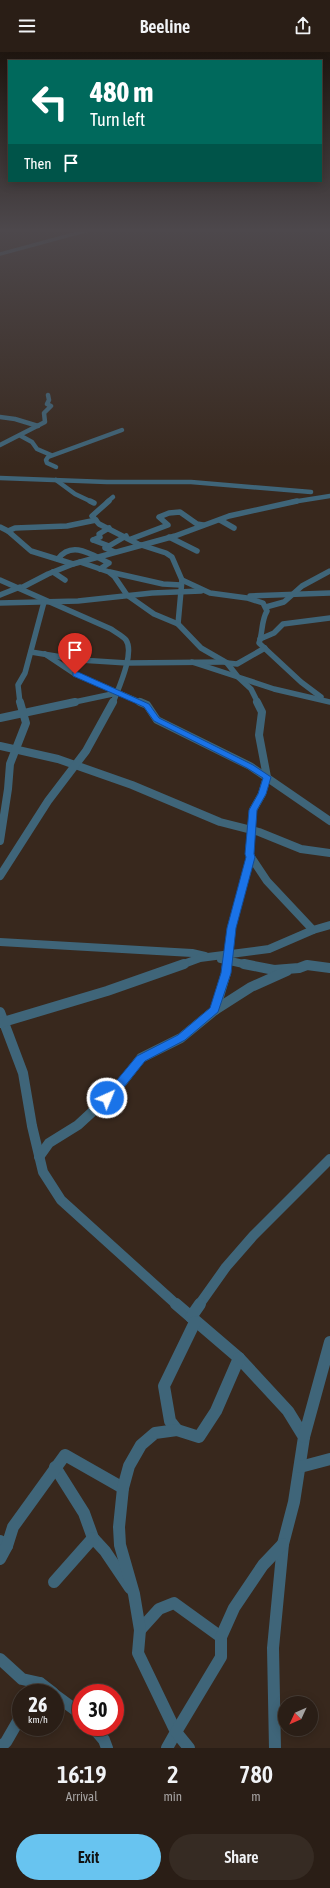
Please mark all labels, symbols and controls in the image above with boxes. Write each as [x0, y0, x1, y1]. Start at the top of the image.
icon: menu [16, 15, 38, 37]
icon: share [292, 15, 314, 37]
text: Beeline [140, 16, 190, 37]
icon: left [24, 76, 76, 128]
text: 480 m [90, 76, 153, 108]
text: Turn left [90, 109, 145, 130]
icon: arrive [60, 152, 82, 174]
text: Then [24, 155, 52, 172]
pin [58, 633, 92, 674]
icon: arrive [64, 639, 86, 661]
position arrow [86, 1077, 128, 1119]
speed limit sign: 30 [72, 1684, 124, 1736]
text: 26 [29, 1693, 47, 1716]
north arrow [278, 1696, 318, 1736]
map controls [278, 1696, 318, 1736]
text: km/h [28, 1714, 48, 1725]
text: 16:19 [57, 1761, 106, 1788]
text: 2 [167, 1761, 178, 1788]
text: 780 [239, 1761, 273, 1788]
text: Arrival [66, 1789, 98, 1804]
text: min [163, 1789, 182, 1804]
text: m [251, 1789, 261, 1804]
button: Exit [16, 1834, 161, 1880]
button: Share [169, 1834, 314, 1880]

